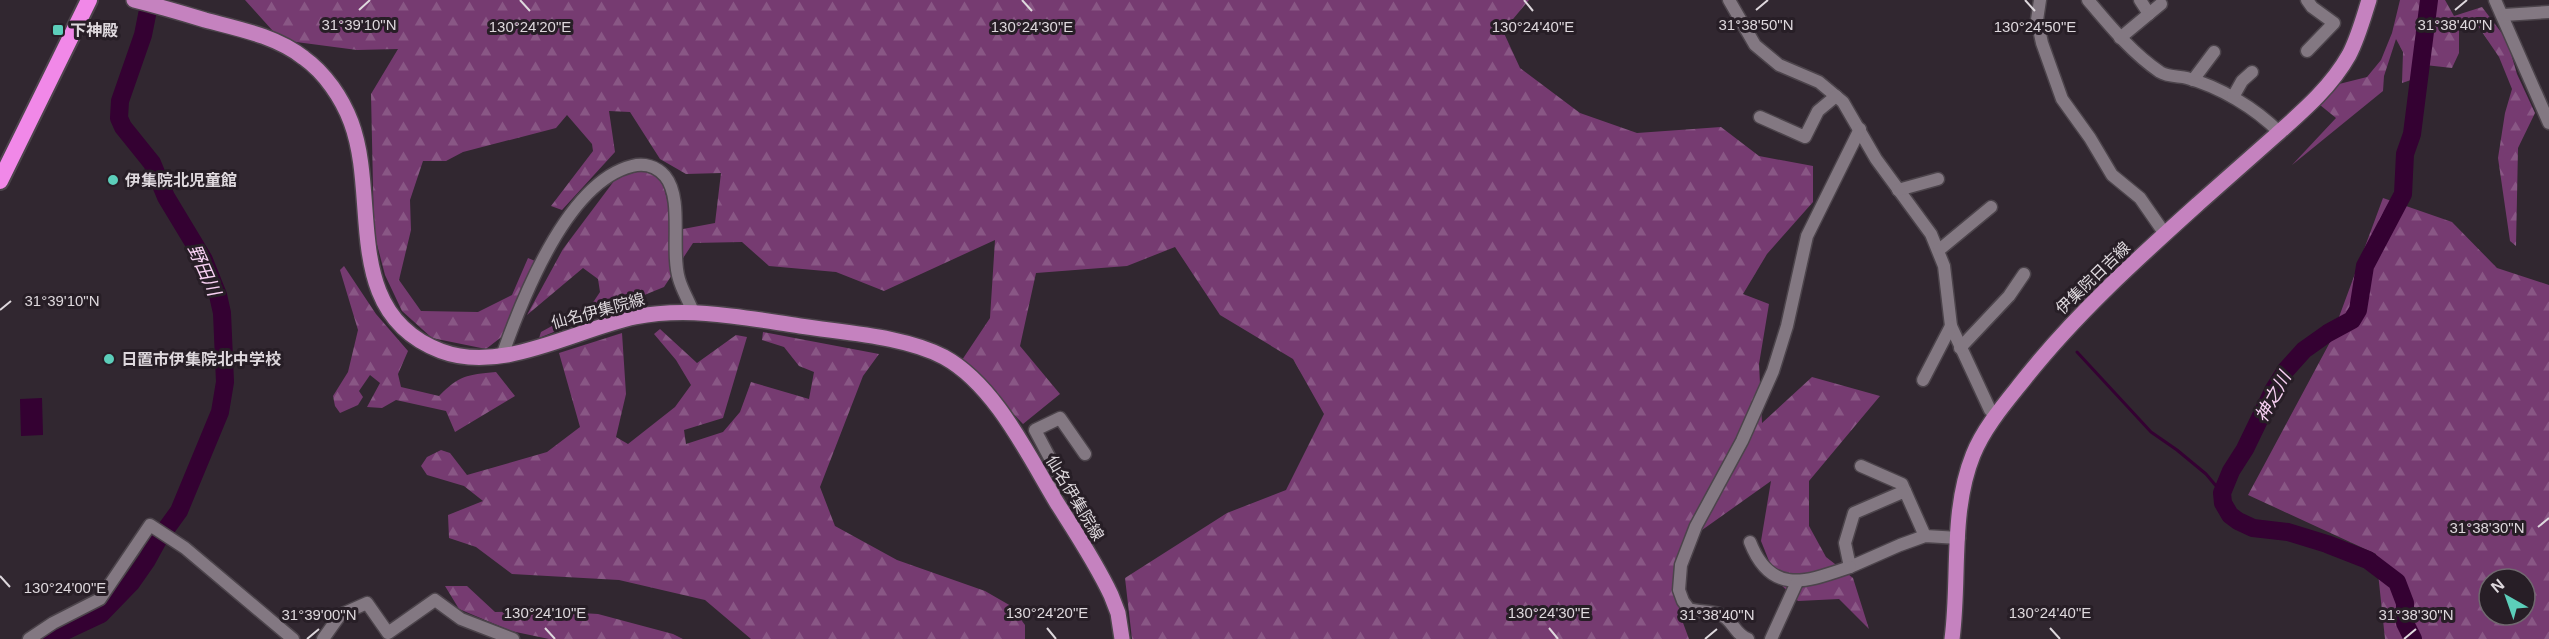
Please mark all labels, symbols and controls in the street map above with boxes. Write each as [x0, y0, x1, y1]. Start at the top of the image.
text: 31°39'10"N [321, 16, 397, 33]
text: 31°38'50"N [1718, 16, 1794, 33]
text: 31°38'40"N [2417, 16, 2493, 33]
text: 130°24'20"E [489, 18, 571, 35]
text: 130°24'30"E [991, 18, 1073, 35]
text: 130°24'40"E [1492, 18, 1574, 35]
text: 130°24'50"E [1994, 18, 2076, 35]
place label: 下神殿 [70, 21, 118, 39]
marker: 下神殿 [51, 23, 65, 37]
place label: 伊集院北児童館 [124, 172, 237, 189]
marker: 伊集院北児童館 [106, 173, 120, 187]
street label: 伊集院日吉線 [2053, 239, 2133, 317]
water label: 野田川 [184, 241, 225, 301]
street label: 仙名伊集院線 [549, 290, 647, 332]
text: 31°39'10"N [24, 292, 100, 309]
place label: 日置市伊集院北中学校 [121, 351, 281, 368]
marker: 日置市伊集院北中学校 [102, 352, 116, 366]
water label: 神之川 [2251, 367, 2296, 425]
street label: 仙名伊集院線 [1043, 452, 1107, 544]
text: 31°38'30"N [2449, 519, 2525, 536]
north arrow [2477, 567, 2537, 627]
text: N [2488, 576, 2508, 596]
text: 130°24'00"E [24, 579, 106, 596]
text: 130°24'10"E [504, 604, 586, 621]
text: 130°24'20"E [1006, 604, 1088, 621]
text: 130°24'30"E [1508, 604, 1590, 621]
text: 130°24'40"E [2009, 604, 2091, 621]
text: 31°39'00"N [281, 606, 357, 623]
text: 31°38'40"N [1679, 606, 1755, 623]
text: 31°38'30"N [2378, 606, 2454, 623]

